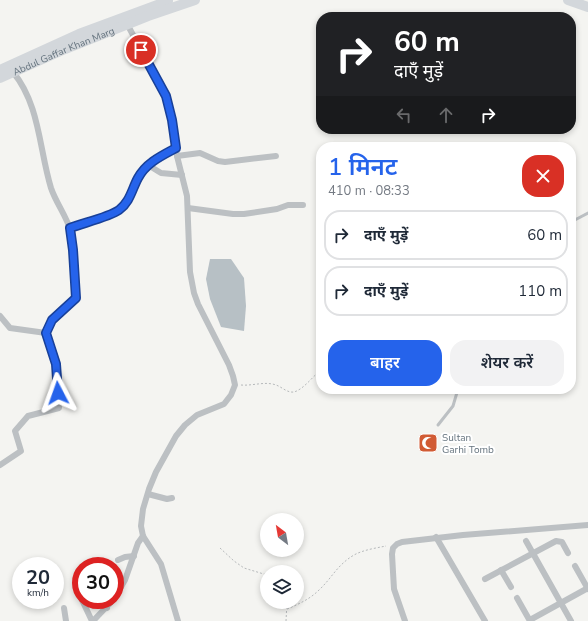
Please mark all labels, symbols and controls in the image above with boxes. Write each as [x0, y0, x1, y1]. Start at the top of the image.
text: 60 m [394, 23, 460, 61]
street label: Abdul Gaffar Khan Marg [11, 24, 117, 79]
icon: right [328, 28, 380, 80]
pin [124, 33, 158, 67]
icon: arrive [130, 39, 152, 61]
text: दाएँ मुड़ें [394, 59, 443, 83]
icon: left [393, 104, 415, 126]
icon: ahead [435, 104, 457, 126]
icon: right [477, 104, 499, 126]
text: 1 मिनट [328, 151, 397, 183]
button: close [522, 155, 564, 197]
text: 410 m · 08:33 [328, 182, 410, 200]
icon: right [330, 224, 352, 246]
text: दाएँ मुड़ें [364, 225, 408, 245]
text: 60 m [527, 225, 562, 245]
icon: right [330, 280, 352, 302]
text: दाएँ मुड़ें [364, 281, 408, 301]
text: 110 m [518, 281, 562, 301]
button: बाहर [328, 340, 442, 386]
button: शेयर करें [450, 340, 564, 386]
position arrow [37, 372, 79, 414]
place label: Sultan Garhi Tomb [442, 431, 494, 457]
mosque icon: Sultan Garhi Tomb [417, 432, 439, 454]
north arrow [260, 513, 304, 557]
map controls [260, 513, 304, 609]
speed limit sign: 30 [72, 557, 124, 609]
text: 20 [26, 564, 50, 591]
button: layers [260, 565, 304, 609]
text: km/h [27, 586, 49, 600]

